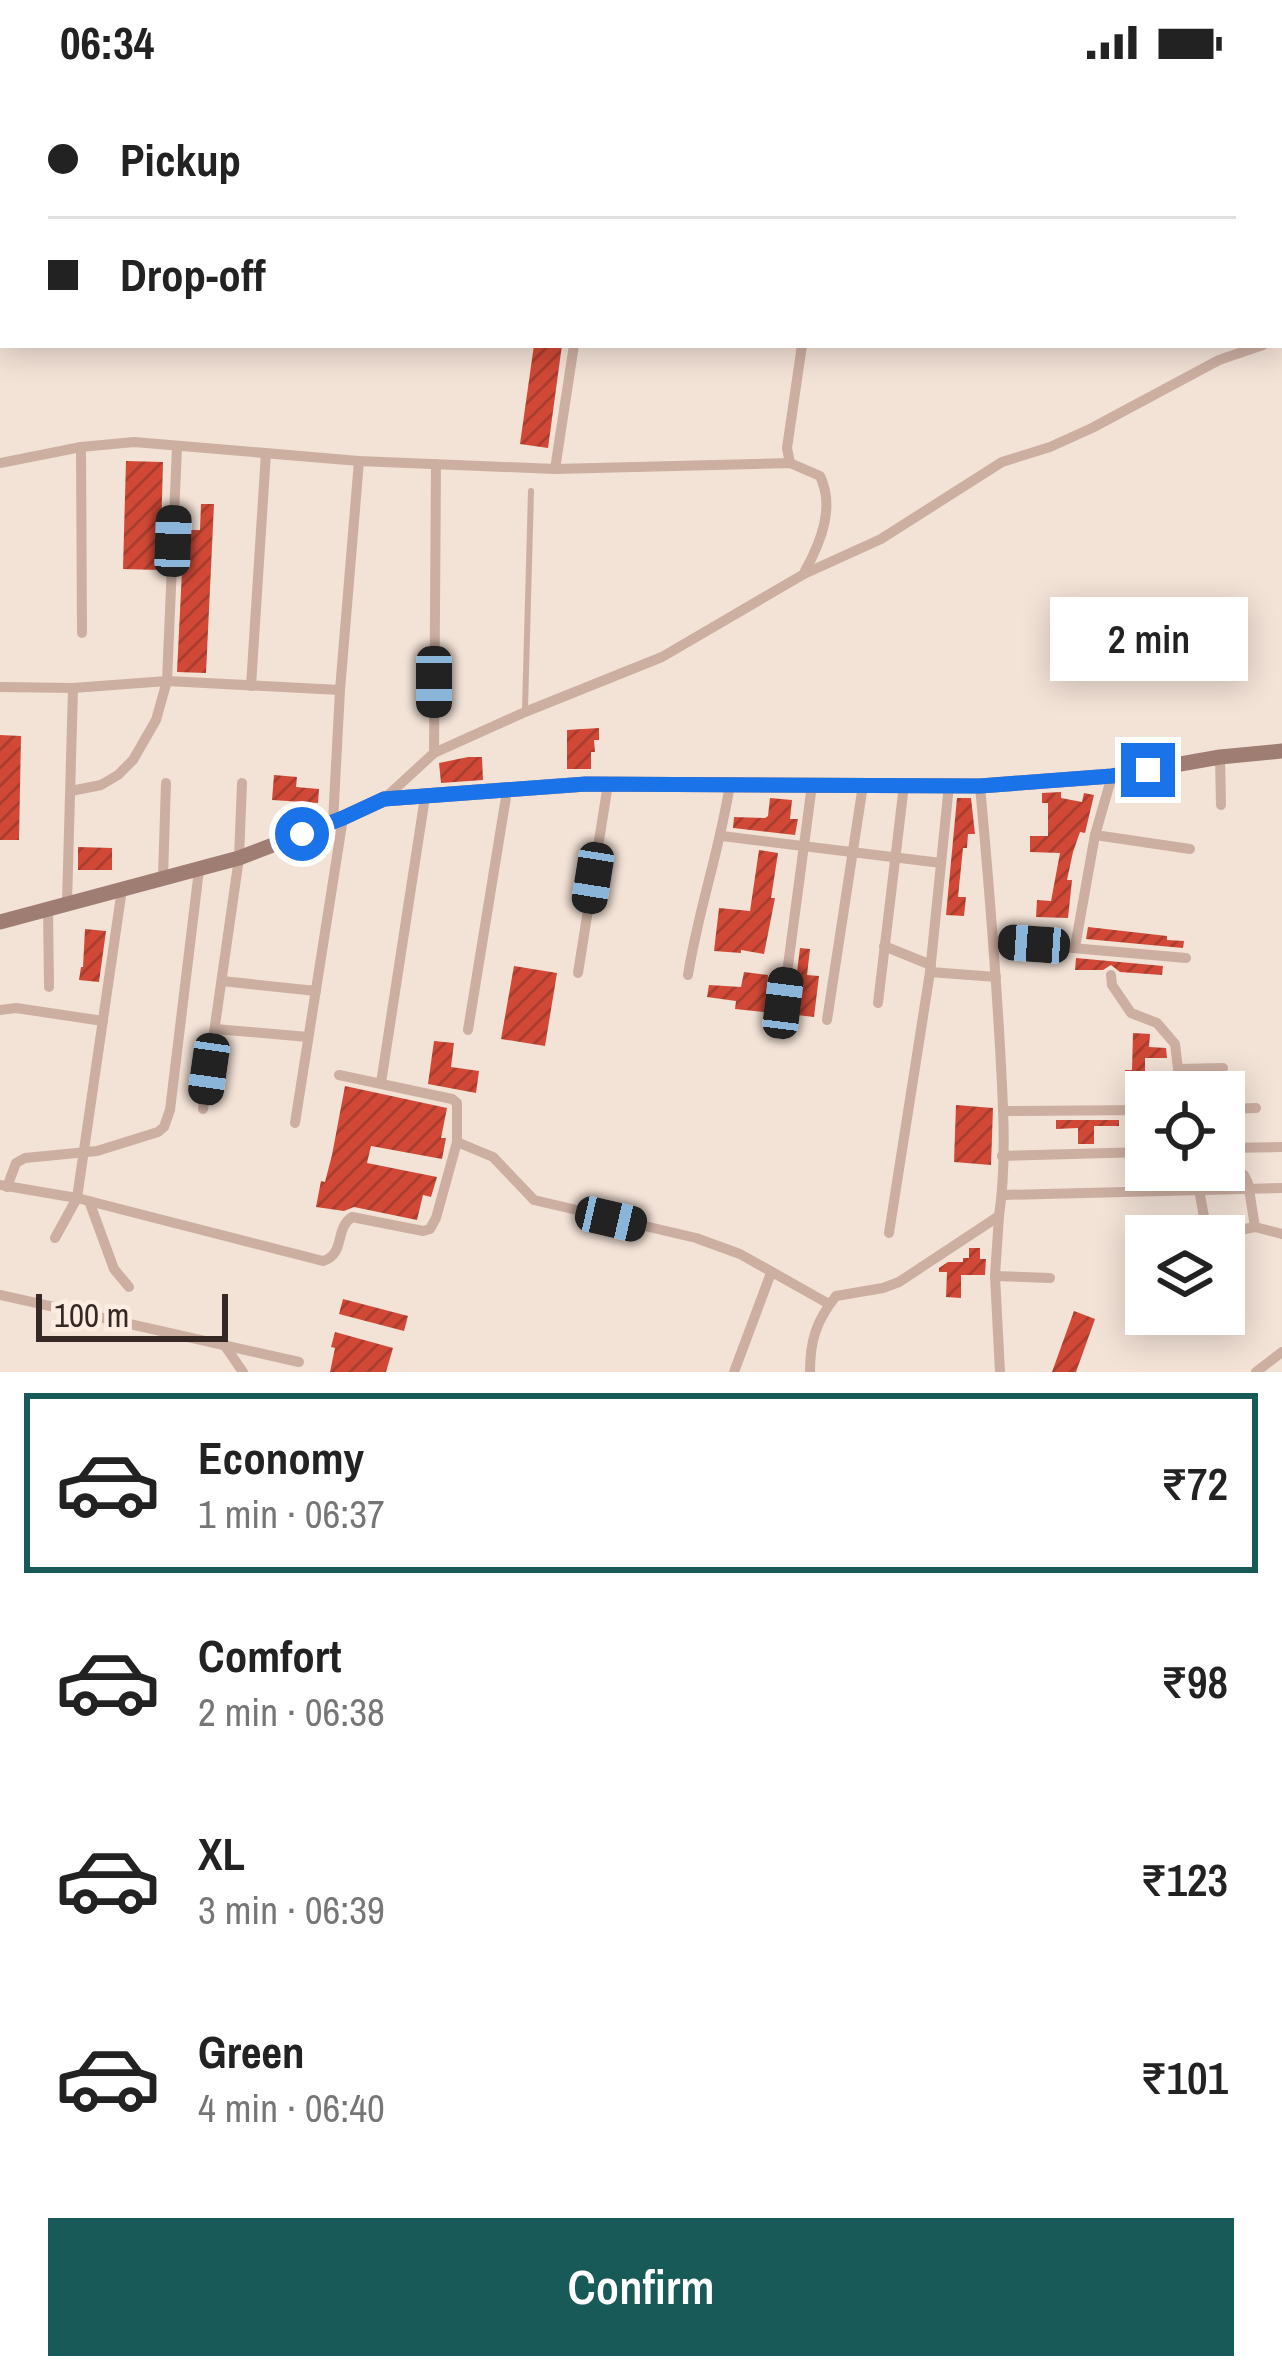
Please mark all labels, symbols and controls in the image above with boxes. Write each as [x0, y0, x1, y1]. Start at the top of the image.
text: 06:34 [60, 12, 154, 73]
text: Pickup [120, 129, 241, 190]
text: Drop-off [120, 244, 266, 305]
car [154, 504, 192, 578]
callout: 2 min [1049, 596, 1247, 680]
text: 2 min [1108, 613, 1190, 665]
car [416, 646, 452, 718]
route end [1121, 743, 1175, 797]
route start [275, 807, 329, 861]
car [570, 840, 616, 916]
car [997, 924, 1071, 964]
car [761, 965, 805, 1041]
car [186, 1031, 232, 1107]
map controls [1125, 1071, 1245, 1335]
button: locate [1125, 1071, 1245, 1191]
car [572, 1193, 650, 1245]
button: layers [1125, 1215, 1245, 1335]
scale bar [36, 1288, 228, 1341]
text: 100 m [54, 1293, 129, 1337]
text: Economy [198, 1427, 364, 1488]
icon: car [54, 1429, 162, 1537]
text: ₹72 [1161, 1453, 1228, 1514]
text: 1 min · 06:37 [198, 1488, 385, 1540]
text: Comfort [198, 1625, 341, 1686]
icon: car [54, 1627, 162, 1735]
text: ₹98 [1161, 1651, 1228, 1712]
text: 2 min · 06:38 [198, 1686, 385, 1738]
text: XL [198, 1823, 245, 1884]
icon: car [54, 1825, 162, 1933]
text: ₹123 [1141, 1849, 1228, 1910]
text: 3 min · 06:39 [198, 1884, 385, 1936]
text: Green [198, 2021, 305, 2082]
icon: car [54, 2023, 162, 2131]
text: ₹101 [1141, 2047, 1228, 2108]
text: 4 min · 06:40 [198, 2082, 385, 2134]
button: Confirm [48, 2218, 1234, 2356]

